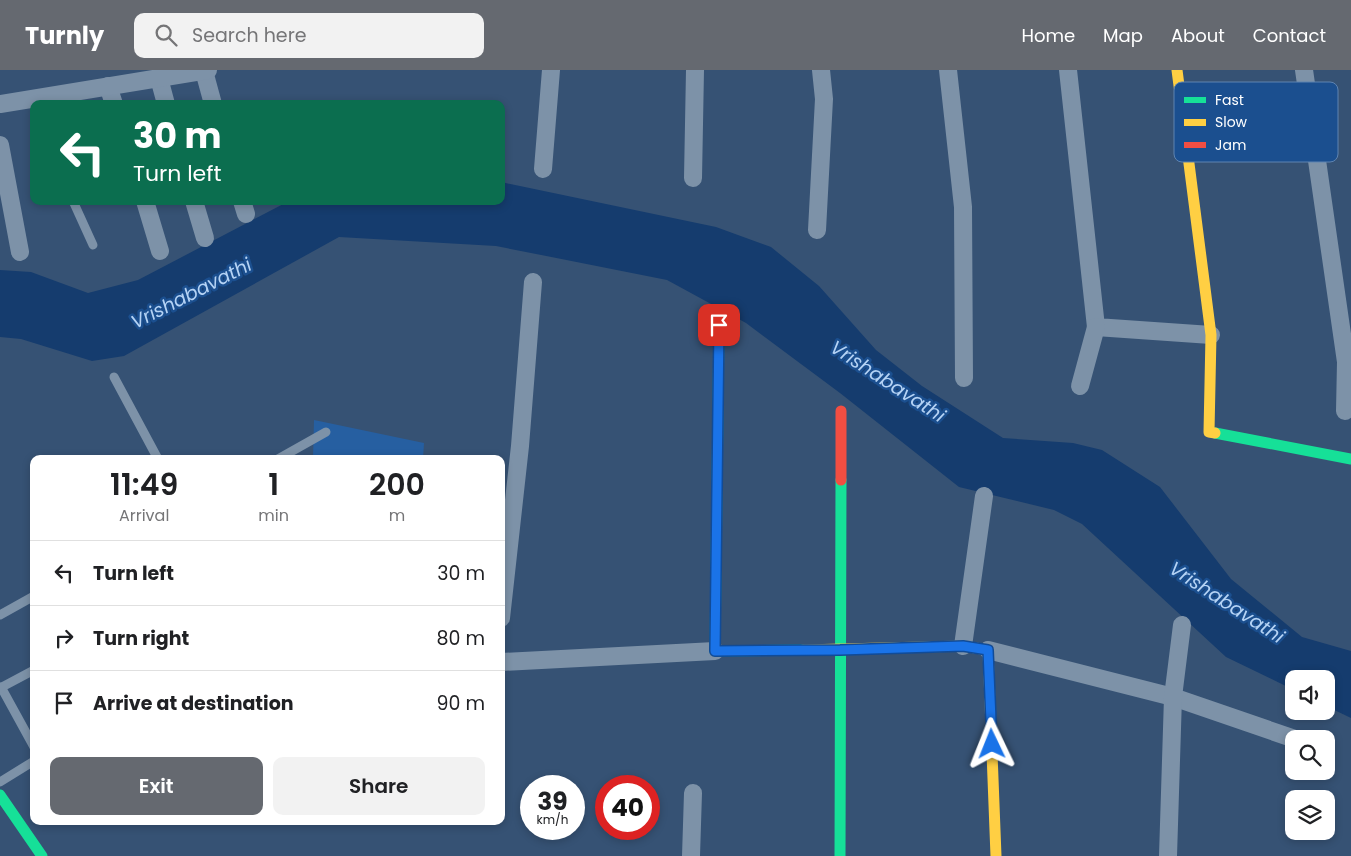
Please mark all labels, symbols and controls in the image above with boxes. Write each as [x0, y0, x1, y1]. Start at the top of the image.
search box [134, 13, 484, 58]
text: Turnly [25, 19, 104, 52]
icon: search [152, 21, 180, 49]
text: Search here [192, 22, 307, 49]
text: Home [1021, 23, 1075, 48]
text: Map [1103, 23, 1143, 48]
text: About [1171, 23, 1225, 48]
text: Contact [1253, 23, 1326, 48]
legend [1174, 82, 1338, 162]
text: Fast [1215, 90, 1244, 110]
text: 30 m [133, 111, 221, 160]
text: Slow [1215, 112, 1248, 132]
icon: left [50, 120, 115, 185]
text: Jam [1215, 135, 1246, 155]
text: Turn left [133, 158, 221, 189]
water label: Vrishabavathi [126, 251, 257, 336]
pin [698, 304, 740, 346]
icon: arrive [705, 311, 733, 339]
water label: Vrishabavathi [825, 334, 951, 429]
text: 11:49 [110, 463, 178, 506]
text: 1 [268, 463, 279, 506]
text: 200 [369, 463, 425, 506]
text: Arrival [119, 504, 169, 527]
text: min [258, 504, 289, 527]
text: m [389, 504, 405, 527]
water label: Vrishabavathi [1164, 555, 1290, 650]
icon: left [50, 559, 78, 587]
text: Turn left [93, 560, 174, 587]
text: 30 m [437, 560, 485, 587]
icon: right [50, 624, 78, 652]
text: Turn right [93, 625, 189, 652]
text: 80 m [436, 625, 485, 652]
map controls [1285, 670, 1335, 840]
button: sound [1285, 670, 1335, 720]
icon: arrive [50, 689, 78, 717]
text: Arrive at destination [93, 690, 294, 717]
text: 90 m [436, 690, 485, 717]
position arrow [965, 717, 1017, 769]
button: search [1285, 730, 1335, 780]
button: Exit [50, 757, 263, 815]
button: Share [273, 757, 485, 815]
speed limit sign: 40 [595, 775, 660, 840]
text: 39 [537, 784, 568, 819]
button: layers [1285, 790, 1335, 840]
text: km/h [537, 811, 568, 828]

